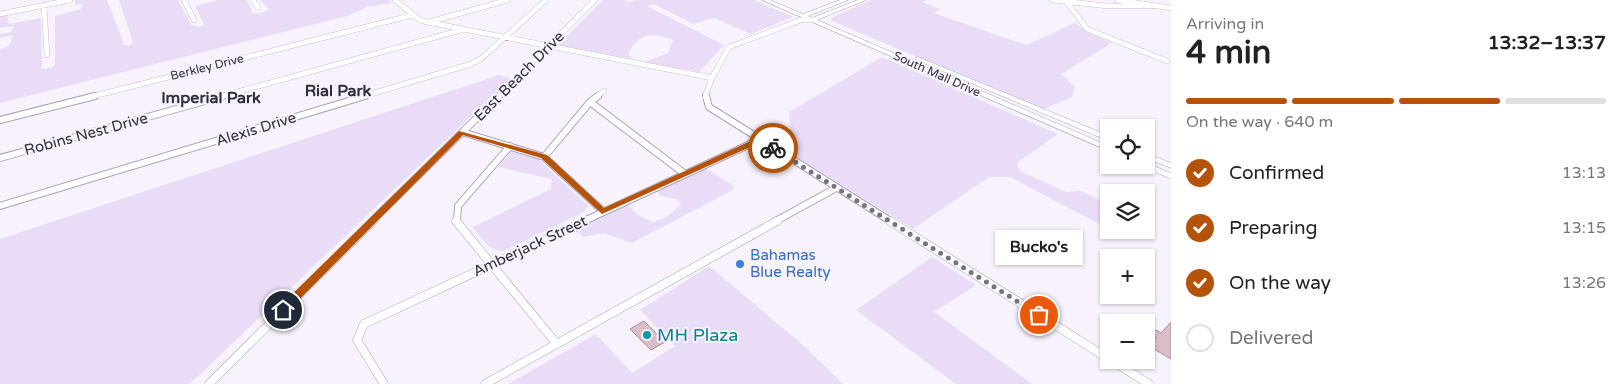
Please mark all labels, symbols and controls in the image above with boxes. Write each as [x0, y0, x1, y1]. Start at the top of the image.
text: Arriving in [1186, 14, 1264, 34]
street label: East Beach Drive [470, 27, 568, 125]
text: 13:32–13:37 [1488, 32, 1606, 54]
text: 4 min [1186, 34, 1271, 72]
street label: South Mall Drive [891, 48, 983, 100]
street label: Berkley Drive [169, 51, 245, 83]
district label: Rial Park [305, 81, 372, 101]
district label: Imperial Park [161, 88, 261, 108]
street label: Alexis Drive [214, 108, 298, 150]
street label: Robins Nest Drive [22, 109, 150, 159]
text: On the way · 640 m [1186, 112, 1333, 132]
map controls [1100, 119, 1155, 369]
button: locate [1100, 119, 1155, 174]
courier [748, 123, 798, 173]
icon: bike [759, 134, 787, 162]
icon: check [1186, 159, 1214, 187]
text: Confirmed [1229, 162, 1324, 184]
text: 13:13 [1562, 163, 1606, 183]
button: layers [1100, 184, 1155, 239]
street label: Amberjack Street [470, 212, 590, 280]
icon: check [1186, 214, 1214, 242]
text: Preparing [1229, 217, 1318, 239]
text: 13:15 [1562, 218, 1606, 238]
callout: Bucko's [995, 230, 1083, 265]
text: Bucko's [1010, 237, 1068, 257]
place label: Bahamas Blue Realty [750, 246, 831, 281]
button: + [1100, 249, 1155, 304]
marker: Bahamas Blue Realty [734, 258, 746, 270]
icon: check [1186, 269, 1214, 297]
text: On the way [1229, 272, 1331, 294]
text: 13:26 [1562, 273, 1606, 293]
pin [262, 289, 304, 331]
pin [1018, 294, 1060, 336]
icon: home [269, 296, 297, 324]
icon: bag [1025, 301, 1053, 329]
button: − [1100, 314, 1155, 369]
place label: MH Plaza [657, 324, 738, 346]
text: Delivered [1229, 327, 1314, 349]
marker: MH Plaza [641, 329, 653, 341]

